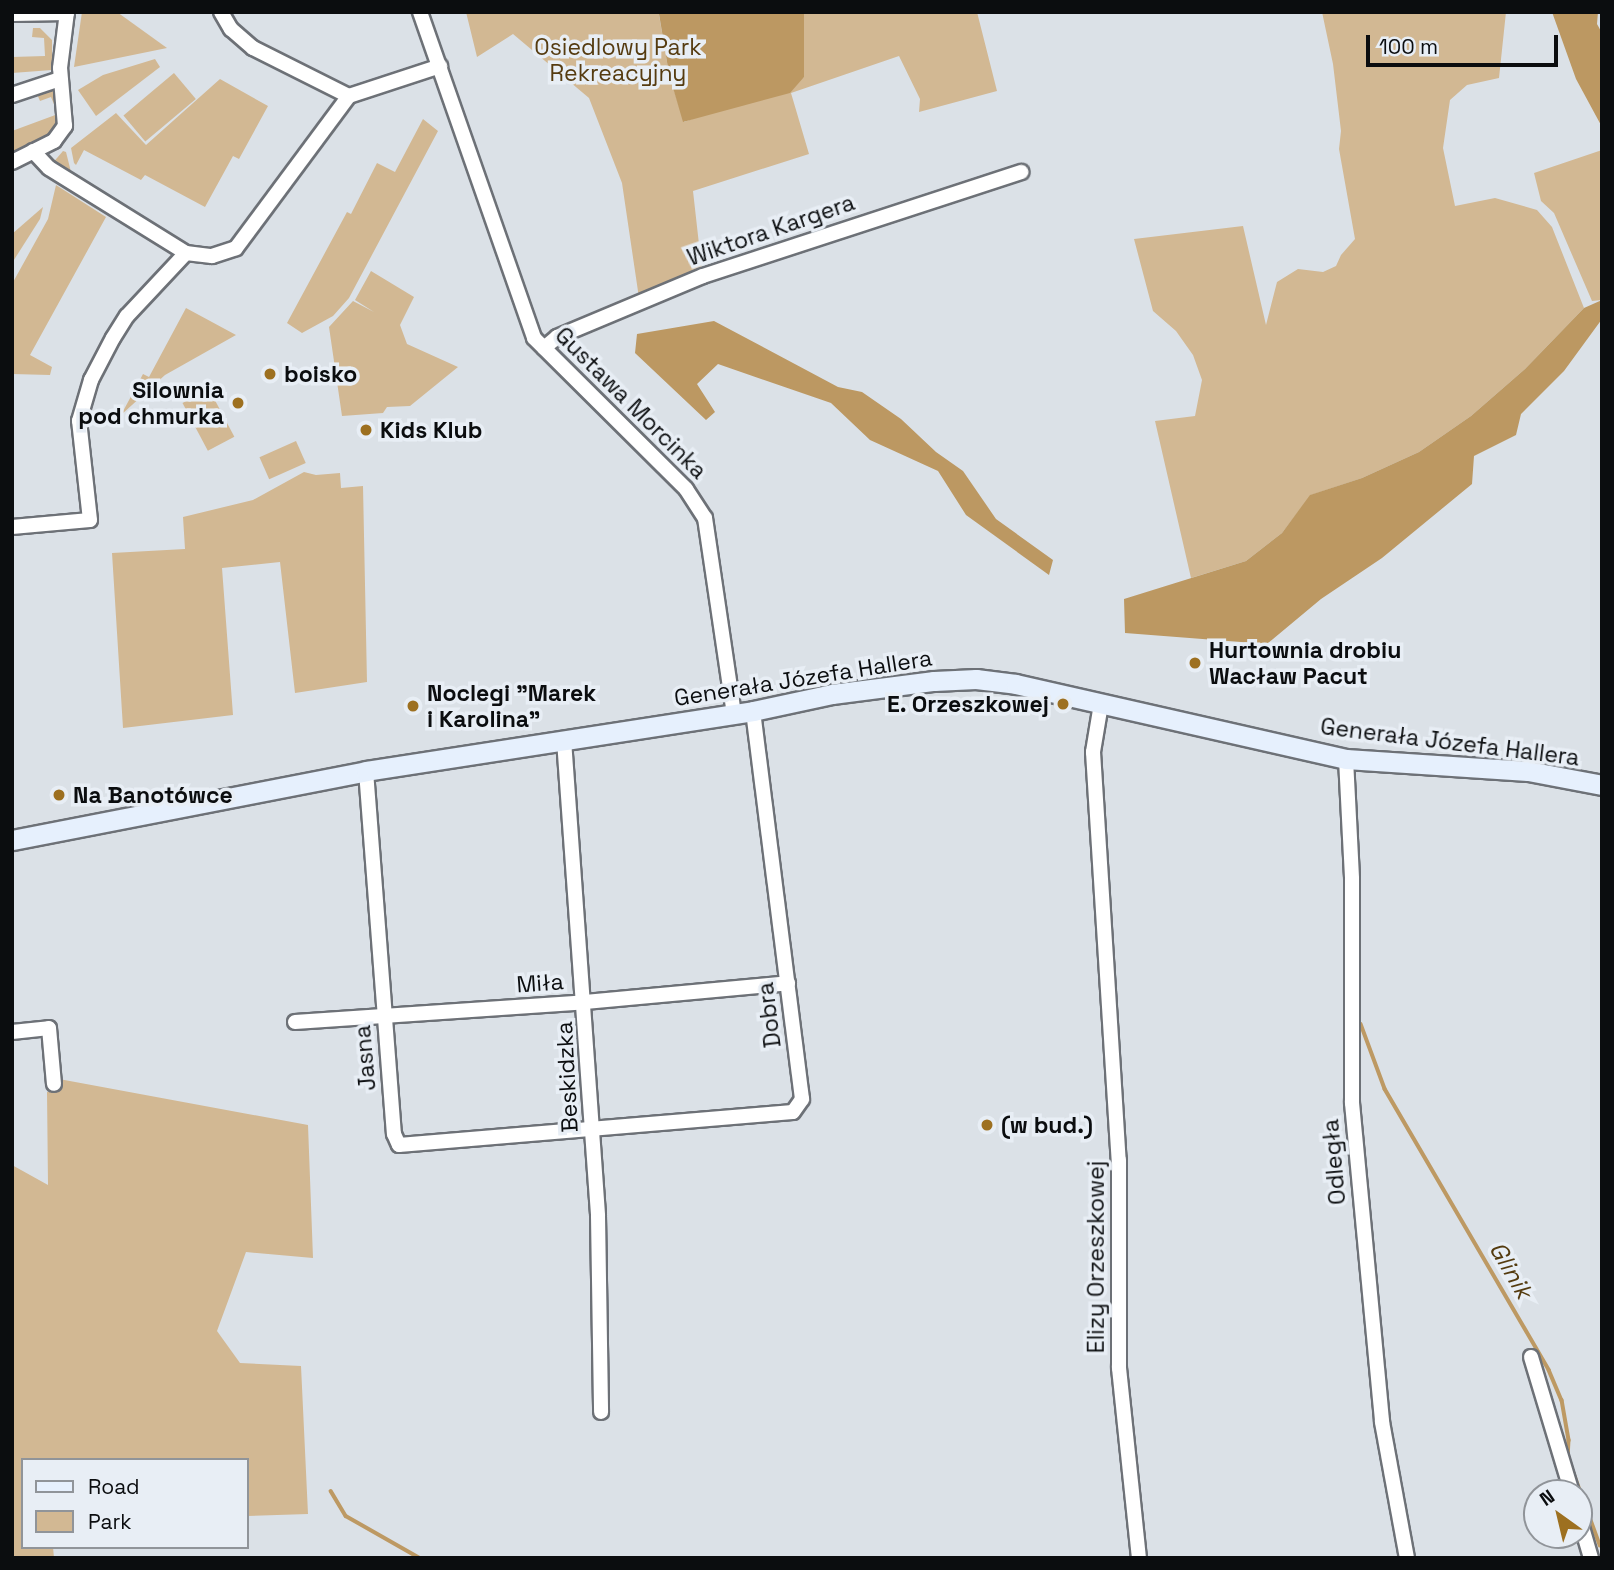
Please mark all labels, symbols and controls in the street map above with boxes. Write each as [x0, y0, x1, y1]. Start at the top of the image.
scale bar [1369, 21, 1562, 65]
park label: Osiedlowy Park Rekreacyjny [534, 33, 702, 87]
text: 100 m [1379, 33, 1438, 60]
street label: Wiktora Kargera [684, 188, 858, 272]
street label: Gustawa Morcinka [549, 321, 713, 485]
place label: boisko [284, 360, 357, 388]
marker: boisko [262, 366, 278, 382]
place label: Silownia pod chmurka [78, 376, 224, 430]
marker: Silownia pod chmurka [230, 395, 246, 411]
place label: Kids Klub [380, 416, 482, 444]
marker: Kids Klub [358, 422, 374, 438]
place label: Hurtownia drobiu Wacław Pacut [1209, 636, 1401, 690]
street label: Generała Józefa Hallera [672, 644, 934, 712]
marker: Hurtownia drobiu Wacław Pacut [1187, 655, 1203, 671]
place label: Noclegi "Marek i Karolina" [427, 679, 596, 733]
place label: E. Orzeszkowej [886, 690, 1049, 718]
marker: E. Orzeszkowej [1055, 696, 1071, 712]
marker: Noclegi "Marek i Karolina" [405, 698, 421, 714]
street label: Generała Józefa Hallera [1319, 712, 1581, 772]
place label: Na Banotówce [73, 781, 233, 809]
marker: Na Banotówce [51, 787, 67, 803]
street label: Miła [515, 968, 565, 998]
street label: Dobra [751, 981, 787, 1049]
street label: Beskidzka [550, 1021, 584, 1133]
street label: Jasna [348, 1024, 382, 1092]
place label: (w bud.) [1001, 1111, 1093, 1139]
marker: (w bud.) [979, 1117, 995, 1133]
street label: Odległa [1317, 1118, 1351, 1206]
street label: Elizy Orzeszkowej [1082, 1161, 1110, 1353]
water label: Glinik [1483, 1236, 1539, 1304]
legend [21, 1458, 248, 1549]
text: Road [88, 1473, 140, 1500]
north arrow [1523, 1479, 1593, 1549]
text: N [1535, 1484, 1559, 1512]
text: Park [88, 1508, 132, 1535]

